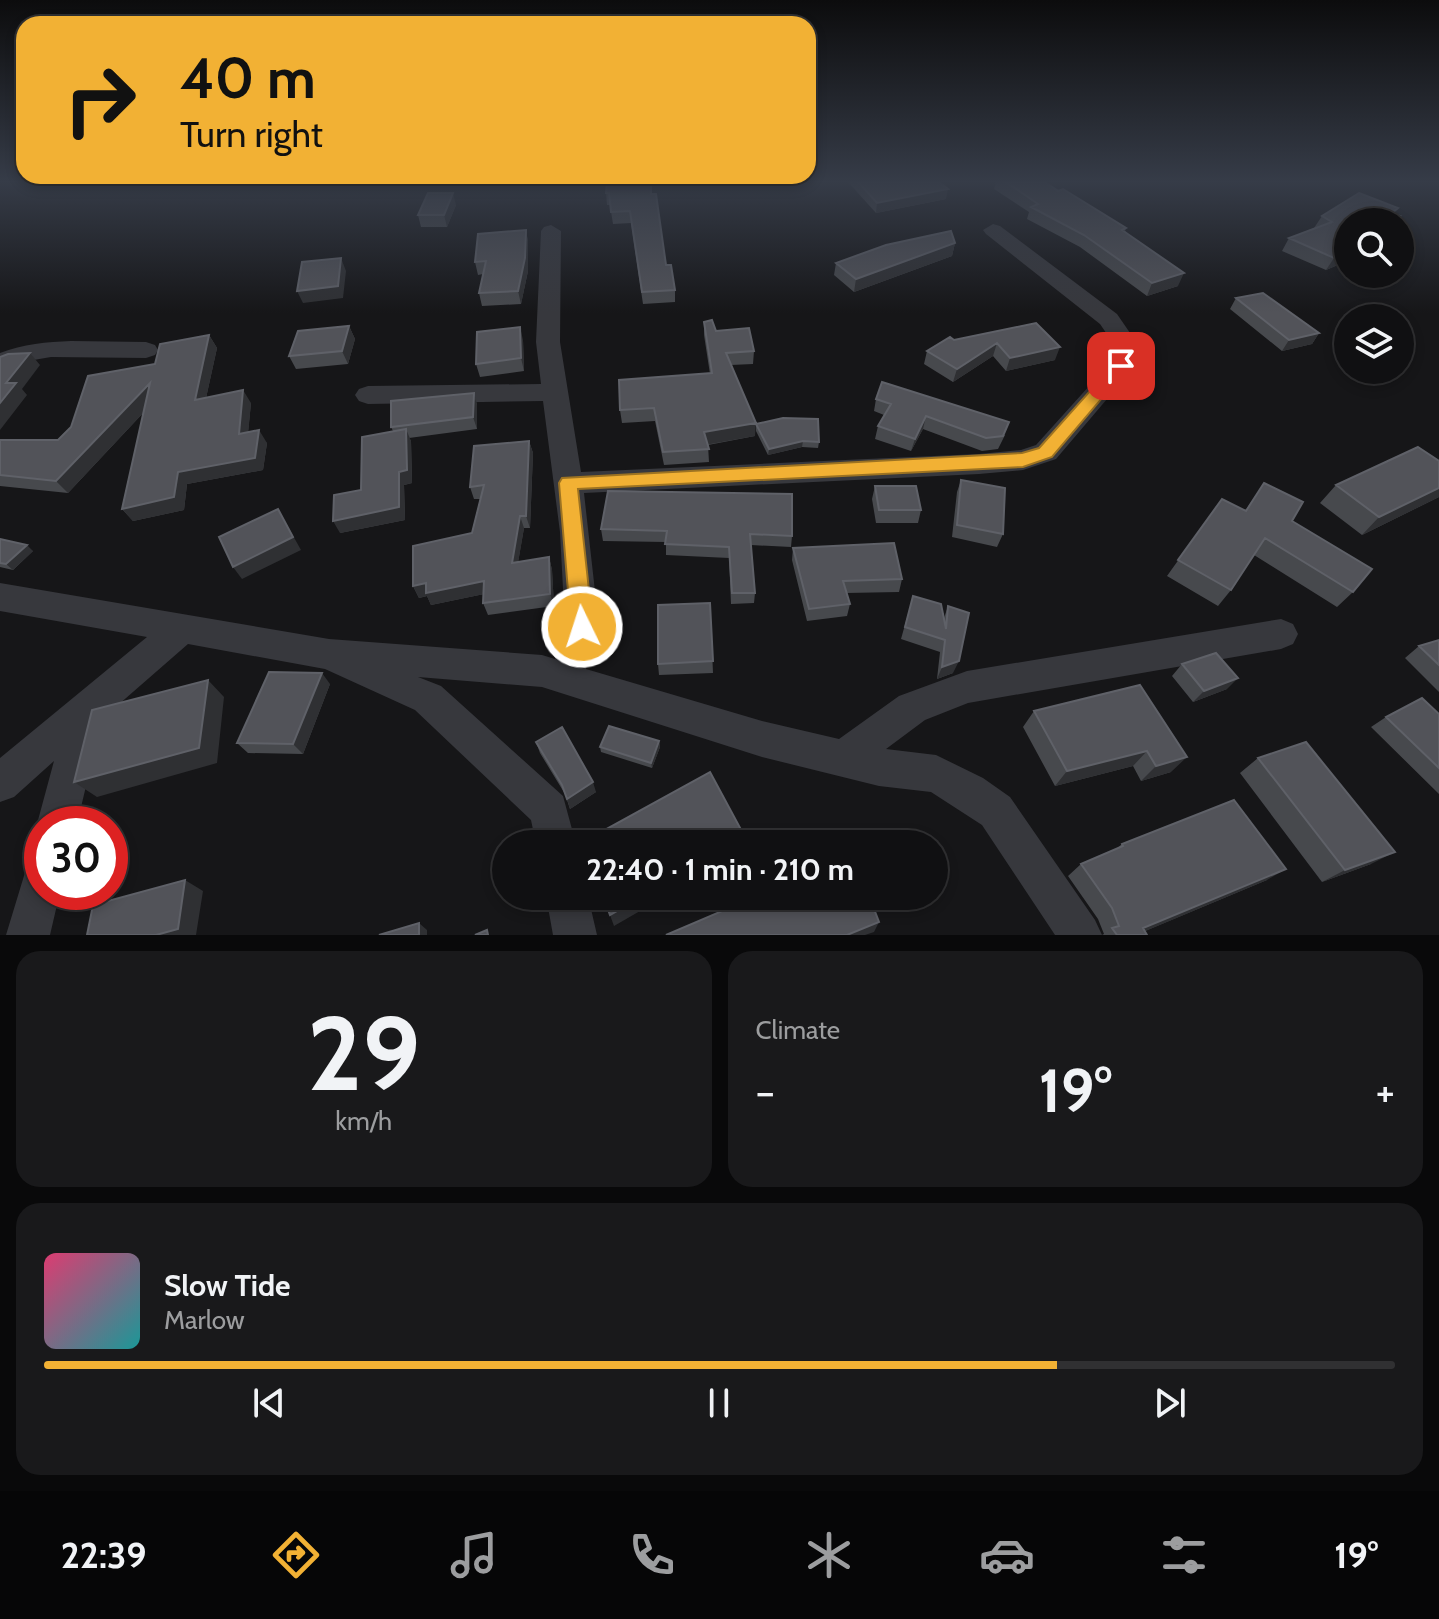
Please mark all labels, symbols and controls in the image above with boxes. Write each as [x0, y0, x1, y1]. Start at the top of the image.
text: 40 m [180, 44, 316, 112]
icon: right [48, 48, 152, 152]
text: Turn right [180, 112, 323, 156]
map controls [1334, 208, 1414, 384]
button: search [1334, 208, 1414, 288]
button: layers [1334, 304, 1414, 384]
pin [1087, 332, 1155, 400]
icon: arrive [1099, 344, 1143, 388]
position arrow [540, 585, 624, 669]
speed limit sign: 30 [24, 806, 128, 910]
text: 22:40 · 1 min · 210 m [586, 851, 854, 888]
text: 29 [307, 990, 420, 1116]
text: Climate [756, 1014, 840, 1046]
text: 19° [1039, 1054, 1112, 1127]
text: − [756, 1065, 775, 1118]
text: + [1376, 1065, 1395, 1118]
text: km/h [335, 1105, 392, 1137]
text: Slow Tide [164, 1267, 291, 1304]
text: Marlow [164, 1304, 245, 1336]
icon: previous [247, 1381, 291, 1425]
icon: pause [697, 1381, 741, 1425]
icon: next [1148, 1381, 1192, 1425]
icon: directions [268, 1527, 324, 1583]
icon: music [446, 1527, 502, 1583]
icon: phone [624, 1527, 680, 1583]
icon: climate [801, 1527, 857, 1583]
icon: car [979, 1527, 1035, 1583]
icon: filters [1156, 1527, 1212, 1583]
text: 22:39 [61, 1533, 147, 1577]
text: 19° [1334, 1533, 1378, 1577]

